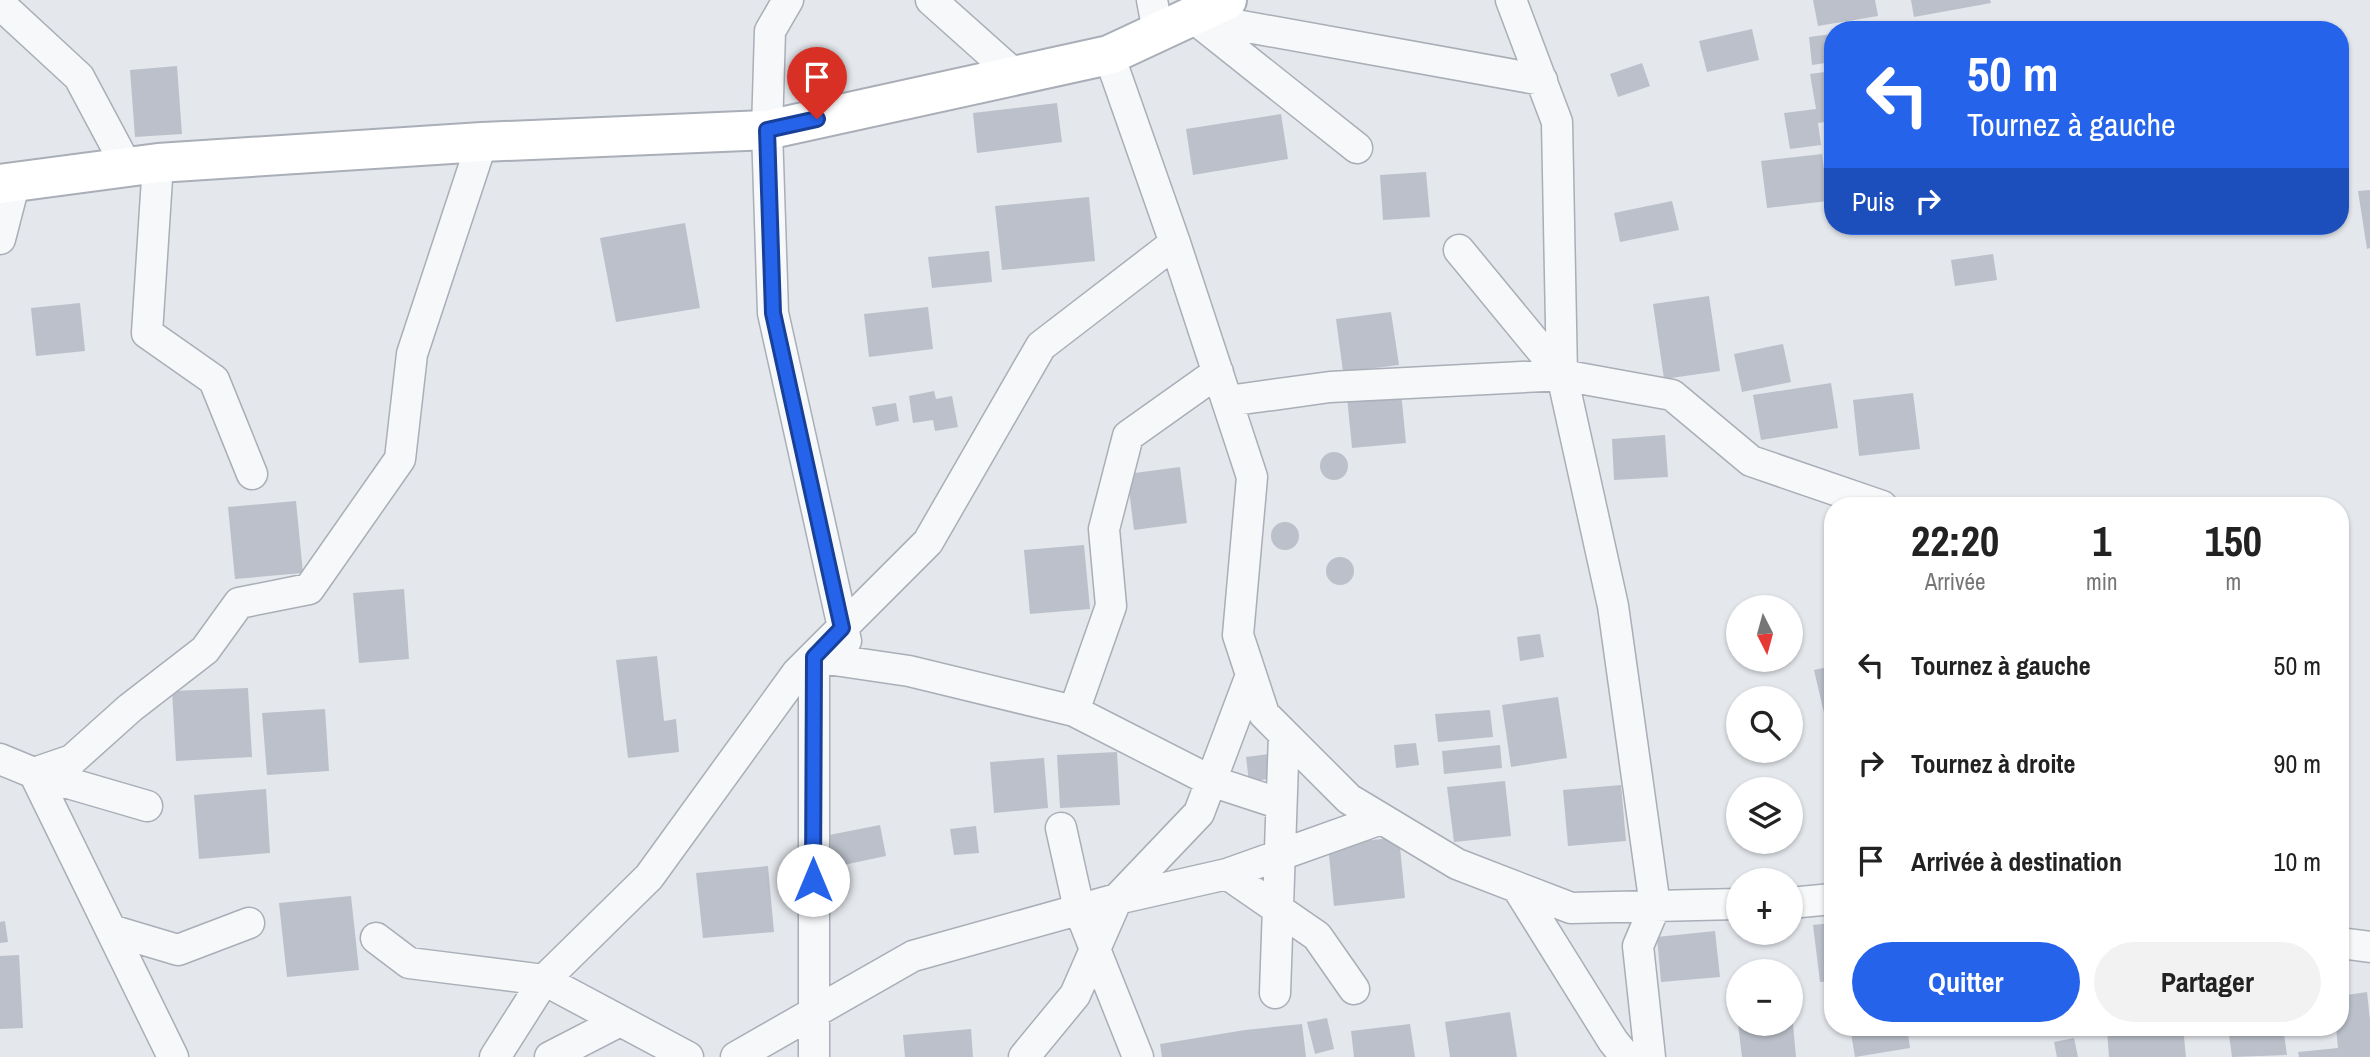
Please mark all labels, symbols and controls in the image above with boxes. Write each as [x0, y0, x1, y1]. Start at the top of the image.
text: 50 m [1967, 40, 2059, 106]
pin [787, 47, 847, 119]
icon: left [1852, 49, 1943, 140]
icon: arrive [798, 58, 836, 96]
text: Tournez à gauche [1967, 103, 2176, 146]
icon: right [1909, 182, 1947, 220]
text: Puis [1852, 184, 1895, 219]
text: 22:20 [1911, 513, 1999, 569]
text: 1 [2092, 513, 2111, 569]
text: 150 [2205, 513, 2262, 569]
text: Arrivée [1925, 566, 1985, 597]
text: min [2086, 566, 2118, 597]
text: m [2225, 566, 2241, 597]
north arrow [1726, 595, 1802, 672]
map controls [1726, 595, 1803, 1036]
icon: left [1852, 646, 1890, 684]
text: Tournez à gauche [1911, 648, 2091, 683]
text: 50 m [2274, 648, 2321, 683]
button: search [1726, 686, 1803, 763]
icon: right [1852, 744, 1890, 782]
text: Tournez à droite [1911, 746, 2075, 781]
text: 90 m [2274, 746, 2321, 781]
button: layers [1726, 777, 1803, 854]
icon: arrive [1852, 842, 1890, 880]
position arrow [776, 843, 850, 917]
text: Arrivée à destination [1911, 844, 2122, 879]
text: 10 m [2274, 844, 2321, 879]
button: + [1726, 868, 1803, 945]
button: Quitter [1852, 942, 2080, 1022]
button: Partager [2094, 942, 2321, 1022]
button: − [1726, 959, 1803, 1036]

